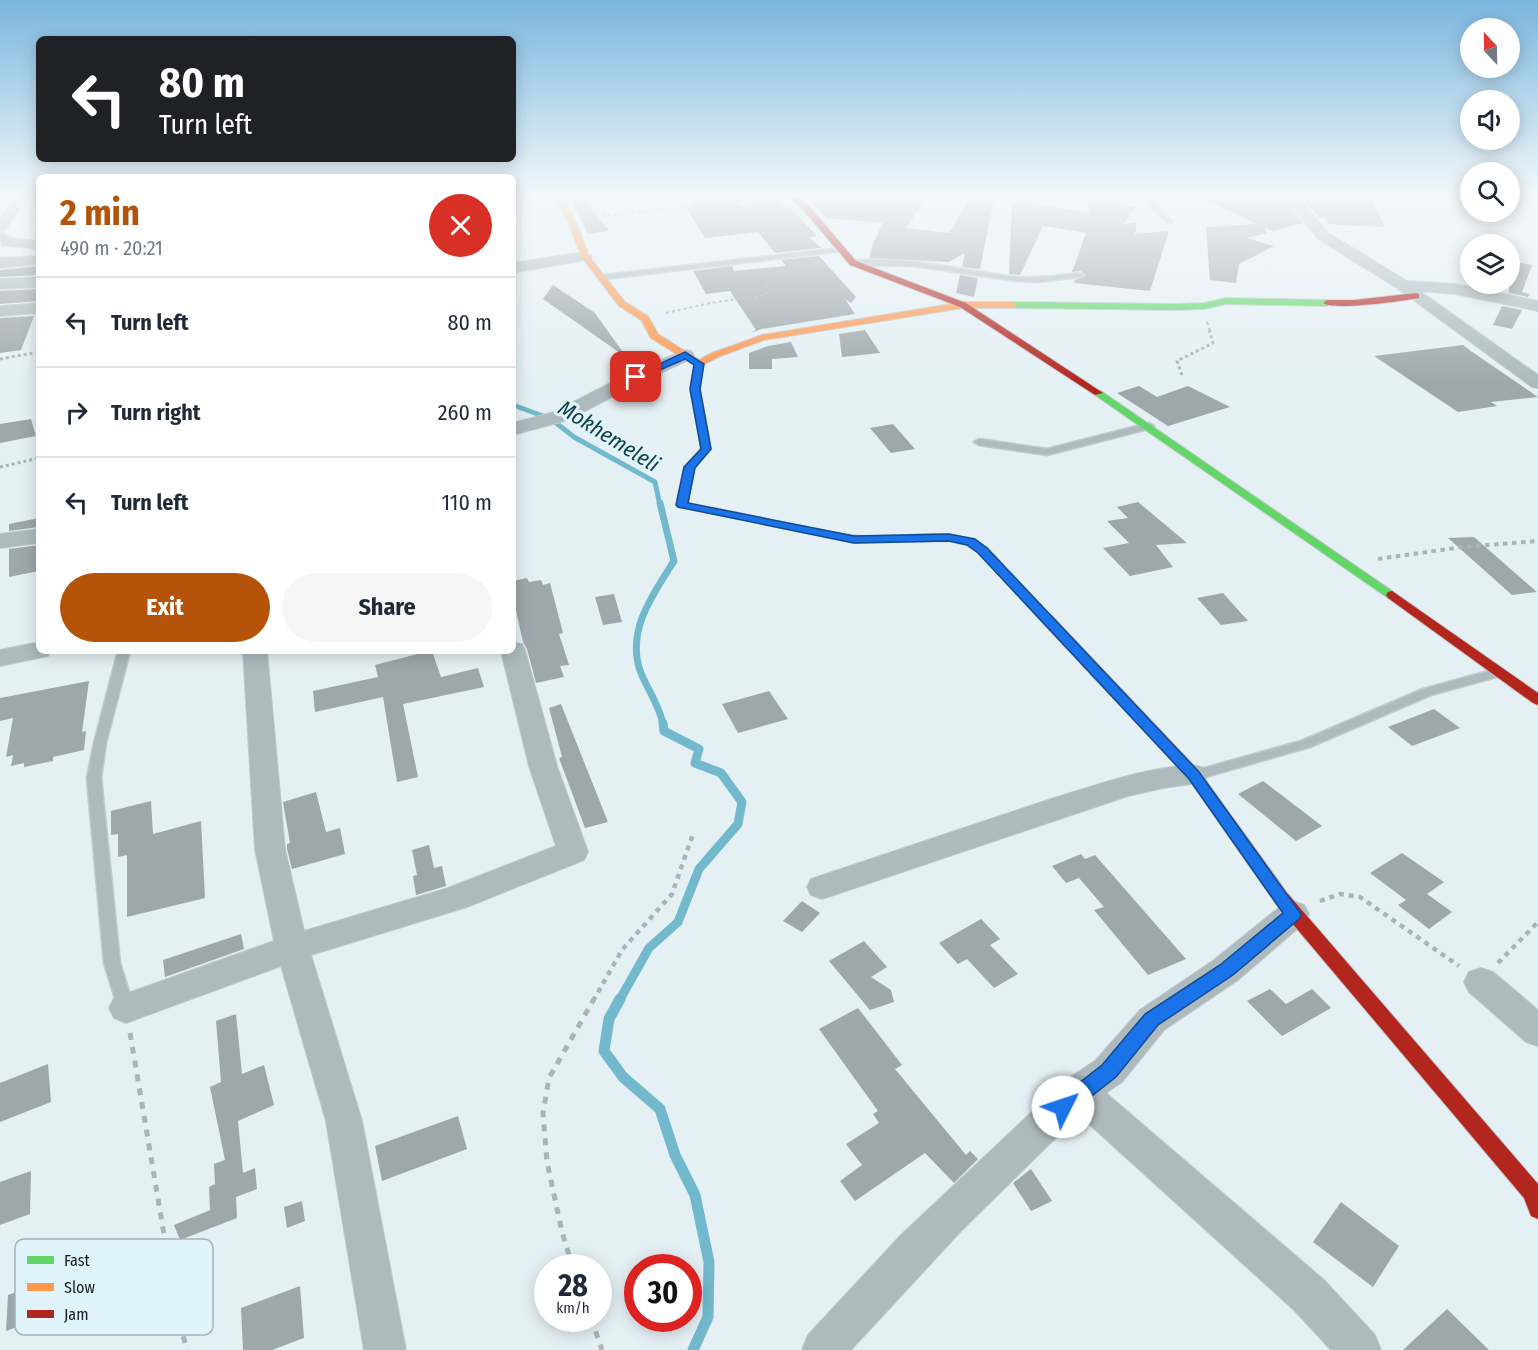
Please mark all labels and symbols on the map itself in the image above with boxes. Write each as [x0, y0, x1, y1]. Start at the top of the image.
north arrow [1460, 18, 1520, 78]
pin [610, 351, 661, 402]
water label: Mokhemeleli [553, 394, 665, 478]
position arrow [1031, 1075, 1095, 1139]
legend [15, 1239, 213, 1335]
text: Fast [64, 1251, 91, 1270]
speed limit sign: 30 [624, 1254, 702, 1332]
text: Slow [64, 1278, 95, 1297]
text: Jam [64, 1305, 89, 1324]

